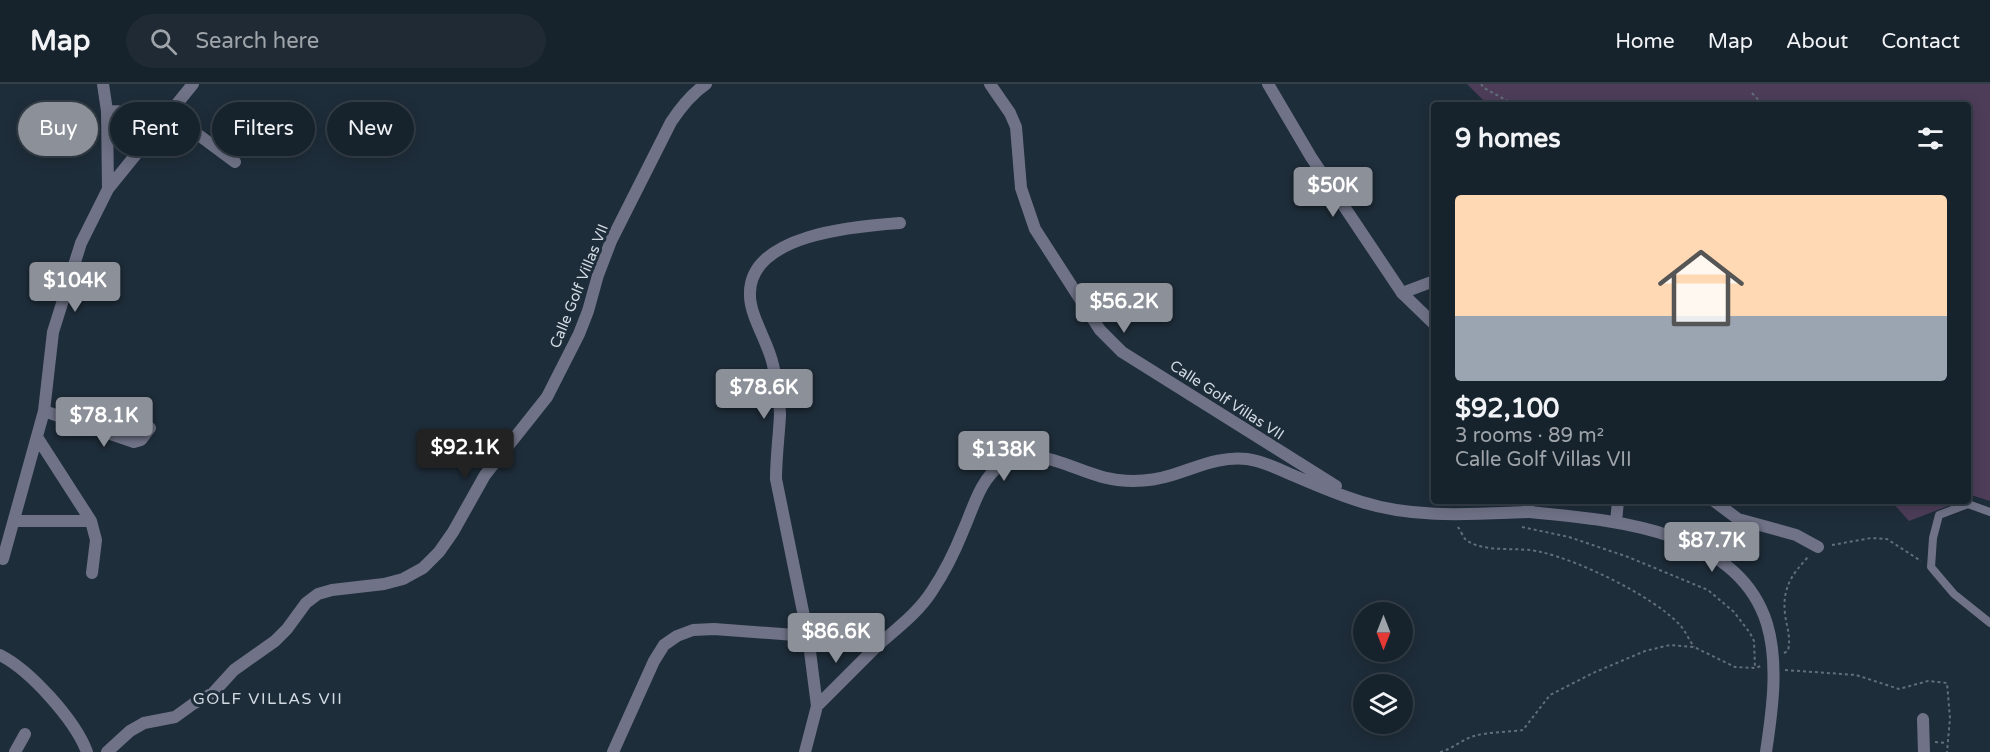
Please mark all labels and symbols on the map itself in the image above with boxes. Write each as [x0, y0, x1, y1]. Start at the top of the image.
pin: $50K [1297, 167, 1369, 218]
street label: Calle Golf Villas VII [546, 221, 612, 351]
pin: $104K [33, 262, 117, 313]
pin: $56.2K [1075, 283, 1173, 334]
street label: Calle Golf Villas VII [1167, 356, 1287, 444]
pin: $78.6K [715, 369, 813, 420]
pin: $78.1K [55, 397, 153, 448]
pin: $92.1K [416, 429, 514, 480]
pin: $138K [962, 431, 1046, 482]
pin: $87.7K [1663, 522, 1761, 573]
north arrow [1353, 602, 1413, 662]
pin: $86.6K [787, 613, 885, 664]
district label: GOLF VILLAS VII [193, 689, 343, 709]

